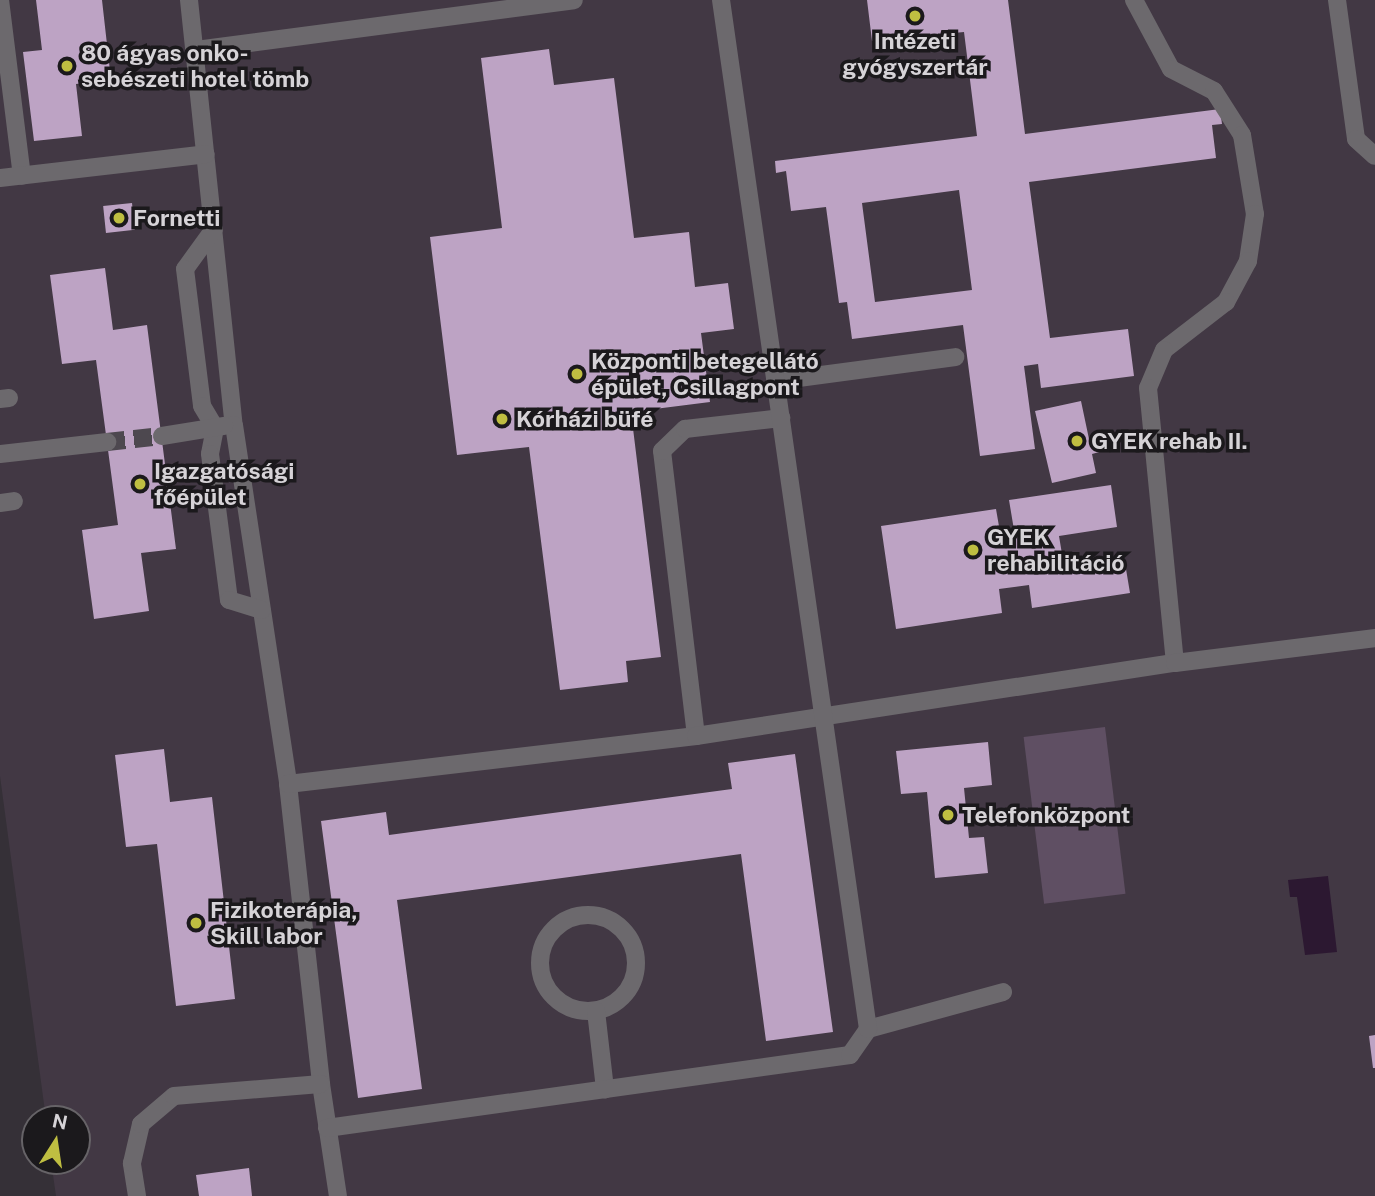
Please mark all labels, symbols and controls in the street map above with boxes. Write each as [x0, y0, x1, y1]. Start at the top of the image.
marker: Intézeti gyógyszertár [907, 8, 923, 24]
place label: Intézeti gyógyszertár [842, 27, 988, 81]
place label: 80 ágyas onko- sebészeti hotel tömb [81, 39, 309, 93]
marker: 80 ágyas onko- sebészeti hotel tömb [59, 58, 75, 74]
place label: Fornetti [133, 204, 220, 232]
marker: Fornetti [111, 210, 127, 226]
place label: Központi betegellátó épület, Csillagpont [591, 347, 819, 401]
marker: Központi betegellátó épület, Csillagpont [569, 366, 585, 382]
place label: Kórházi büfé [516, 405, 654, 433]
marker: Kórházi büfé [494, 411, 510, 427]
place label: GYEK rehab II. [1091, 427, 1248, 455]
marker: GYEK rehab II. [1069, 433, 1085, 449]
place label: Igazgatósági főépület [154, 457, 294, 511]
marker: Igazgatósági főépület [132, 476, 148, 492]
place label: GYEK rehabilitáció [987, 523, 1125, 577]
marker: GYEK rehabilitáció [965, 542, 981, 558]
place label: Telefonközpont [962, 801, 1130, 829]
marker: Telefonközpont [940, 807, 956, 823]
place label: Fizikoterápia, Skill labor [210, 896, 358, 950]
marker: Fizikoterápia, Skill labor [188, 915, 204, 931]
north arrow [21, 1105, 91, 1175]
text: N [50, 1109, 69, 1134]

